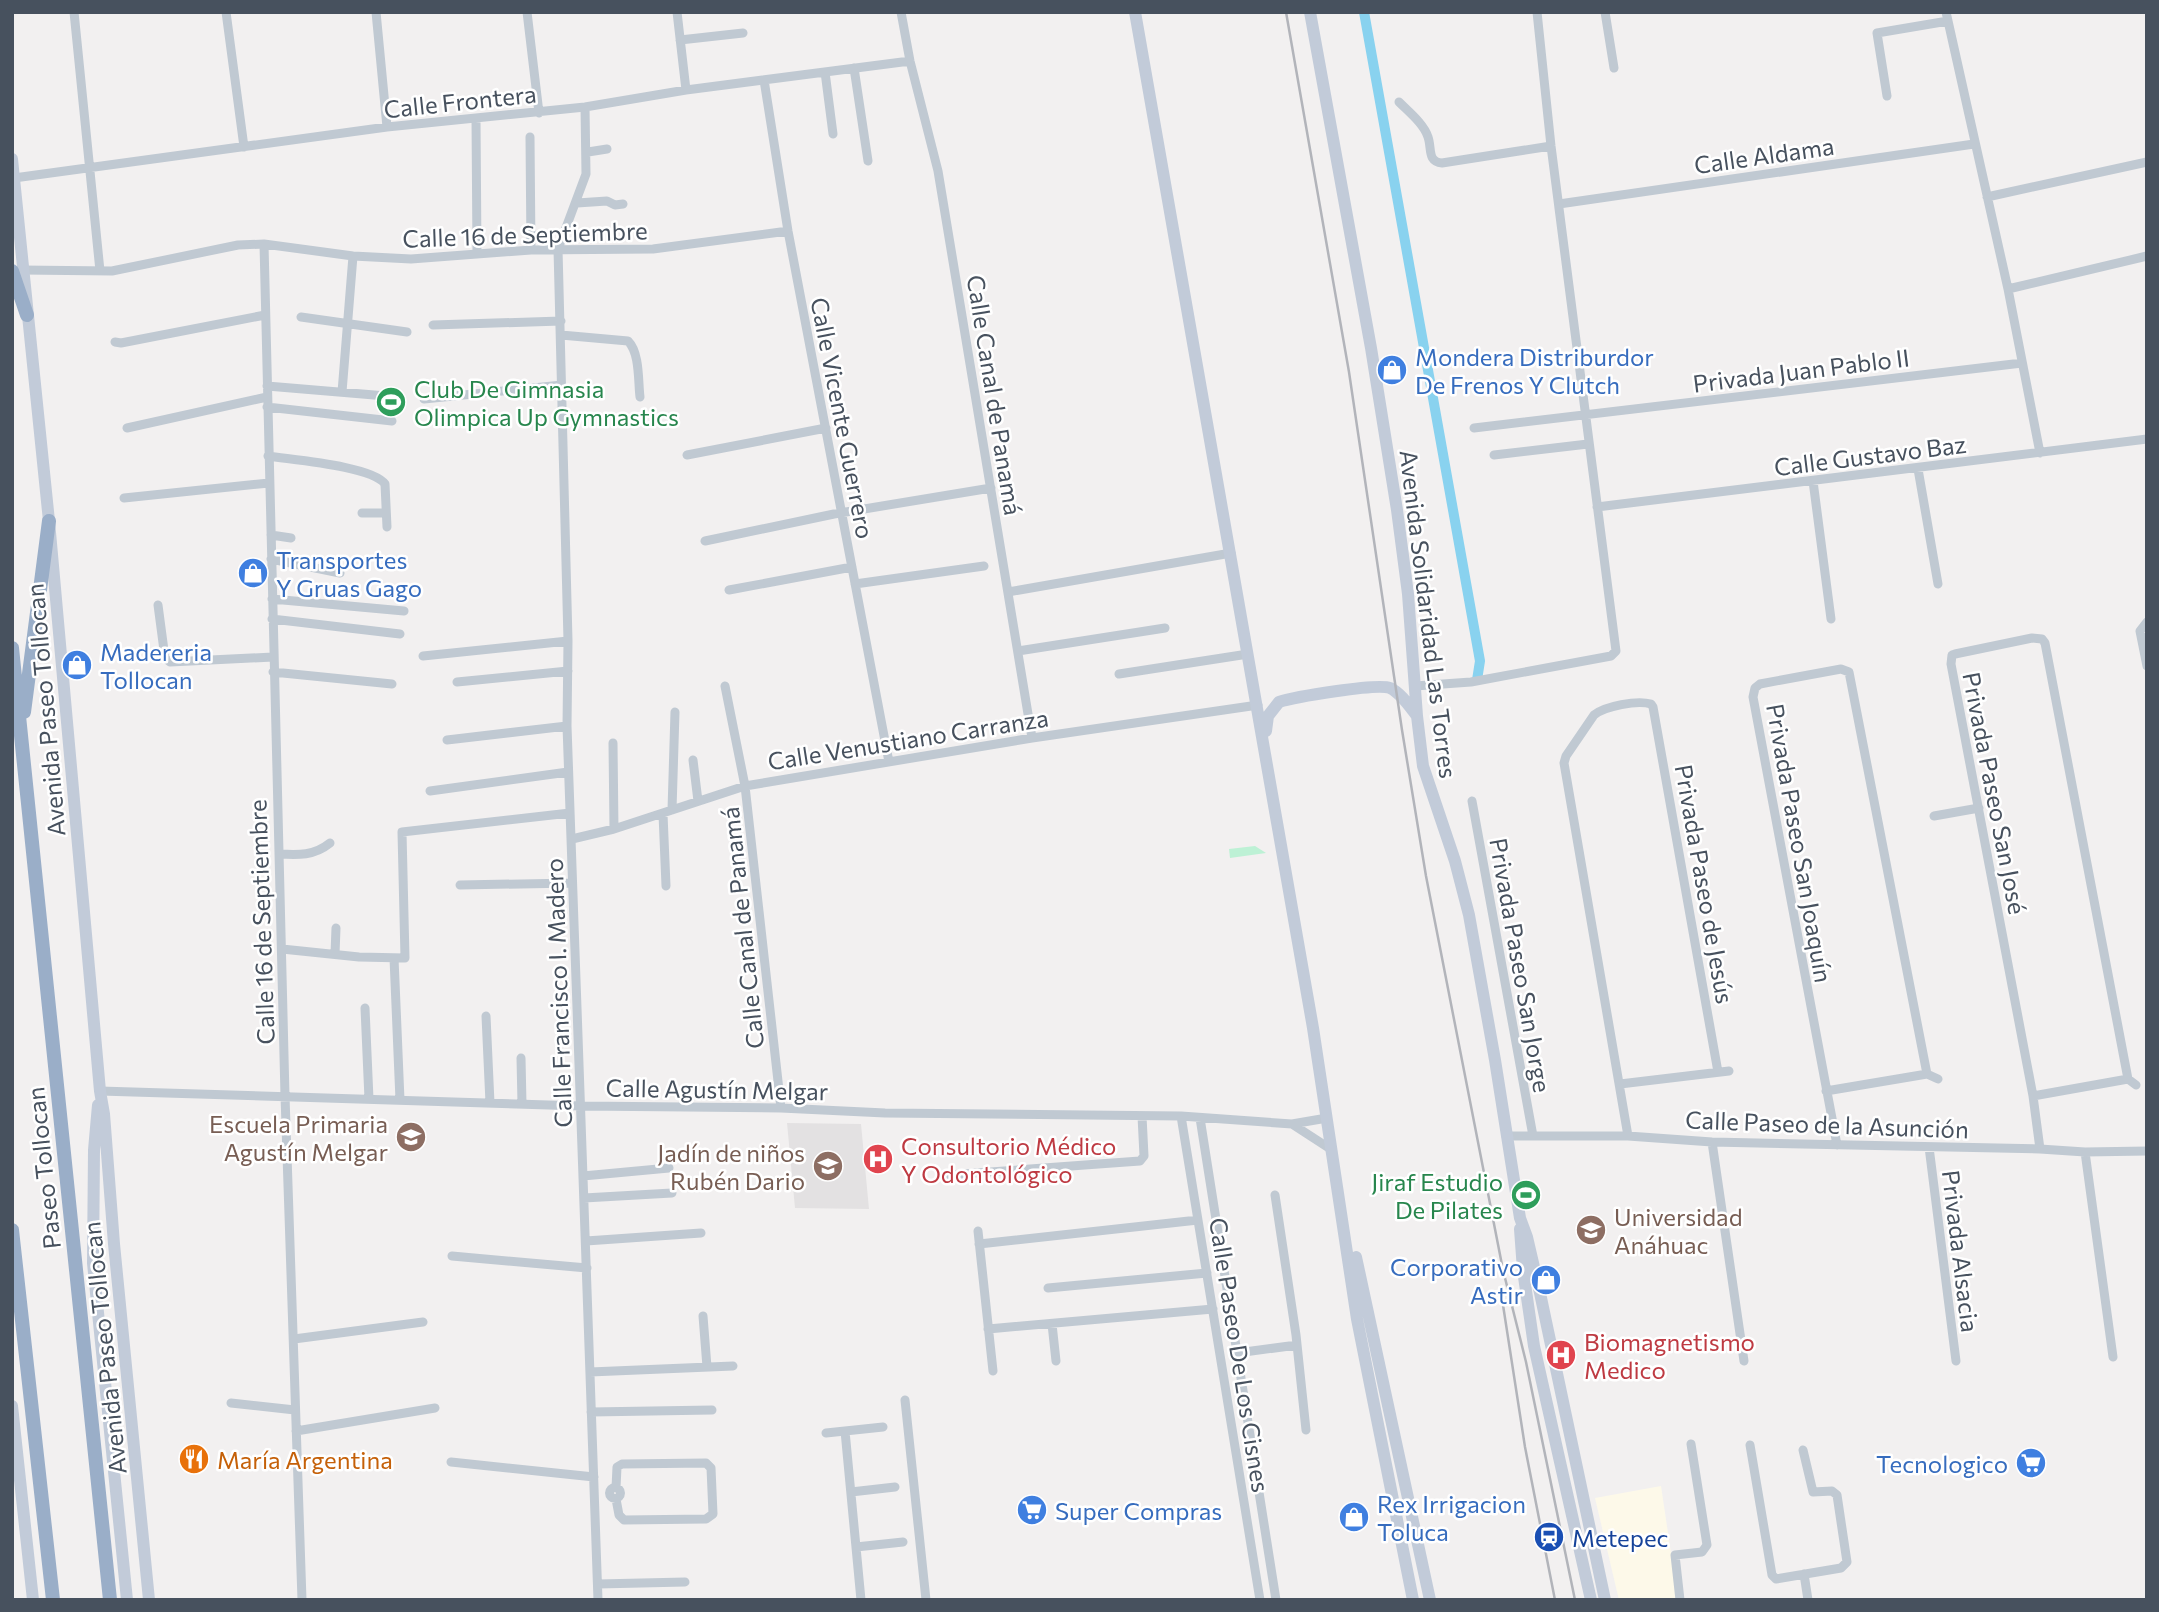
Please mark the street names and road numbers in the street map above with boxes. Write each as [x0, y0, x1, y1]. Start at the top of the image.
street label: Calle Frontera [382, 79, 538, 123]
street label: Calle Aldama [1692, 131, 1836, 179]
street label: Calle 16 de Septiembre [402, 215, 648, 253]
street label: Calle Canal de Panamá [962, 273, 1028, 517]
street label: Calle Vicente Guerrero [805, 295, 881, 541]
street label: Privada Juan Pablo II [1691, 342, 1911, 398]
street label: Calle Gustavo Baz [1772, 429, 1968, 481]
street label: Avenida Solidaridad Las Torres [1394, 448, 1464, 780]
street label: Avenida Paseo Tollocan [19, 582, 71, 838]
street label: Privada Paseo San José [1957, 669, 2033, 917]
street label: Privada Paseo San Joaquín [1761, 701, 1839, 985]
street label: Calle Venustiano Carranza [766, 702, 1050, 776]
street label: Privada Paseo de Jesús [1670, 762, 1740, 1006]
street label: Calle 16 de Septiembre [242, 799, 280, 1045]
street label: Calle Canal de Panamá [715, 806, 769, 1050]
street label: Privada Paseo San Jorge [1484, 835, 1558, 1095]
street label: Calle Francisco I. Madero [539, 858, 577, 1128]
street label: Calle Agustín Melgar [605, 1073, 829, 1105]
street label: Paseo Tollocan [20, 1086, 66, 1250]
street label: Calle Paseo de la Asunción [1685, 1105, 1969, 1143]
street label: Privada Alsacia [1937, 1168, 1985, 1334]
street label: Calle Paseo De Los Cisnes [1204, 1216, 1276, 1494]
street label: Avenida Paseo Tollocan [76, 1220, 132, 1476]

